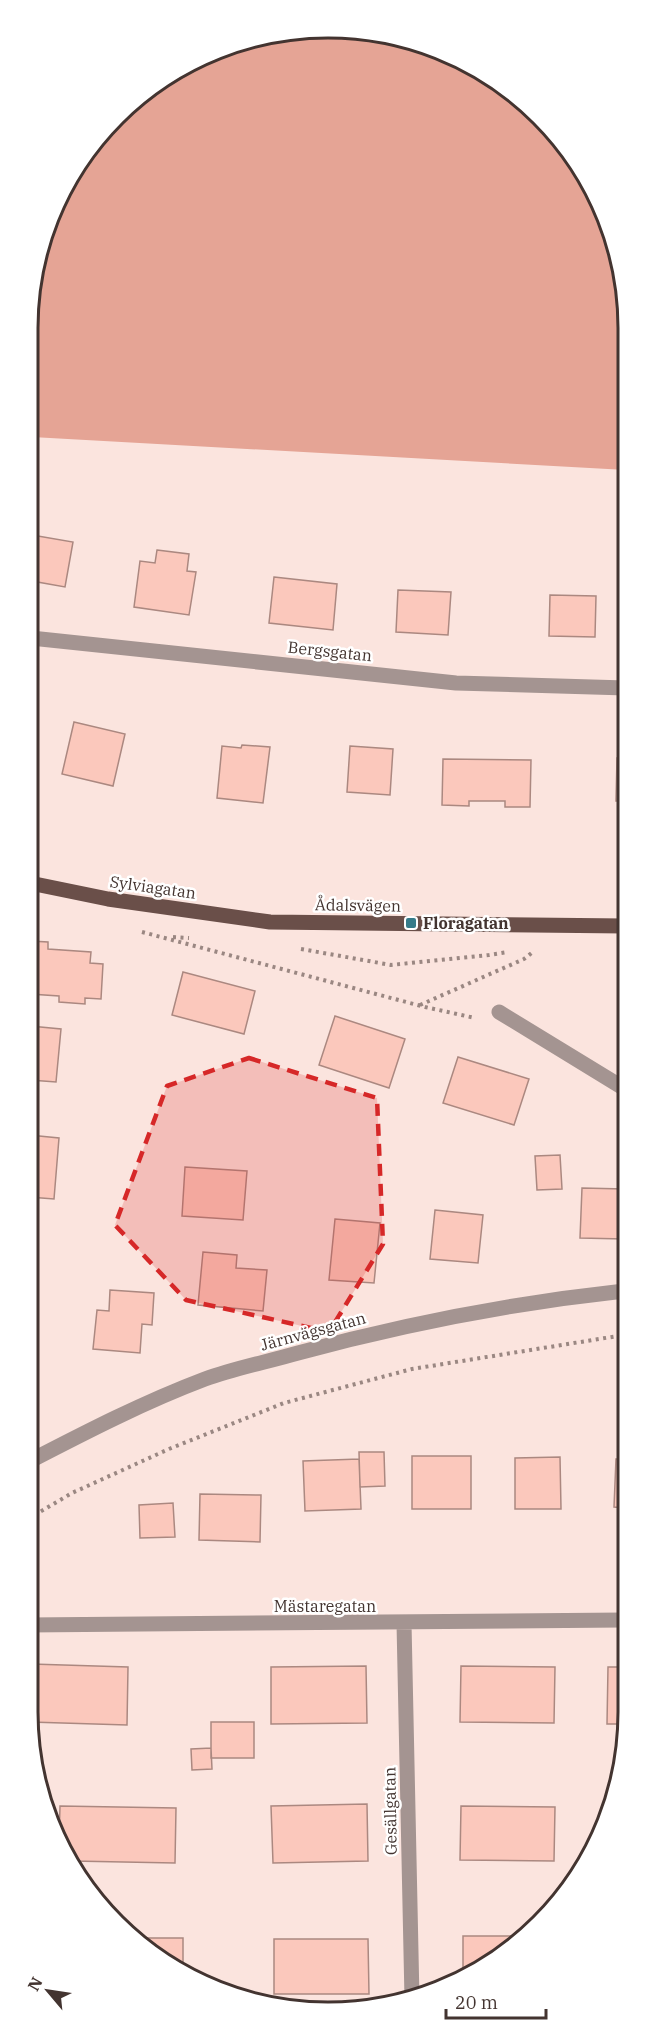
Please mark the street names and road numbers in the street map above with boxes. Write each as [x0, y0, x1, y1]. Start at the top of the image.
street label: Bergsgatan [287, 637, 373, 665]
street label: Sylviagatan [109, 871, 197, 903]
street label: Ådalsvägen [315, 893, 401, 916]
street label: Järnvägsgatan [258, 1307, 368, 1355]
street label: Mästaregatan [274, 1596, 376, 1616]
street label: Gesällgatan [379, 1767, 401, 1855]

